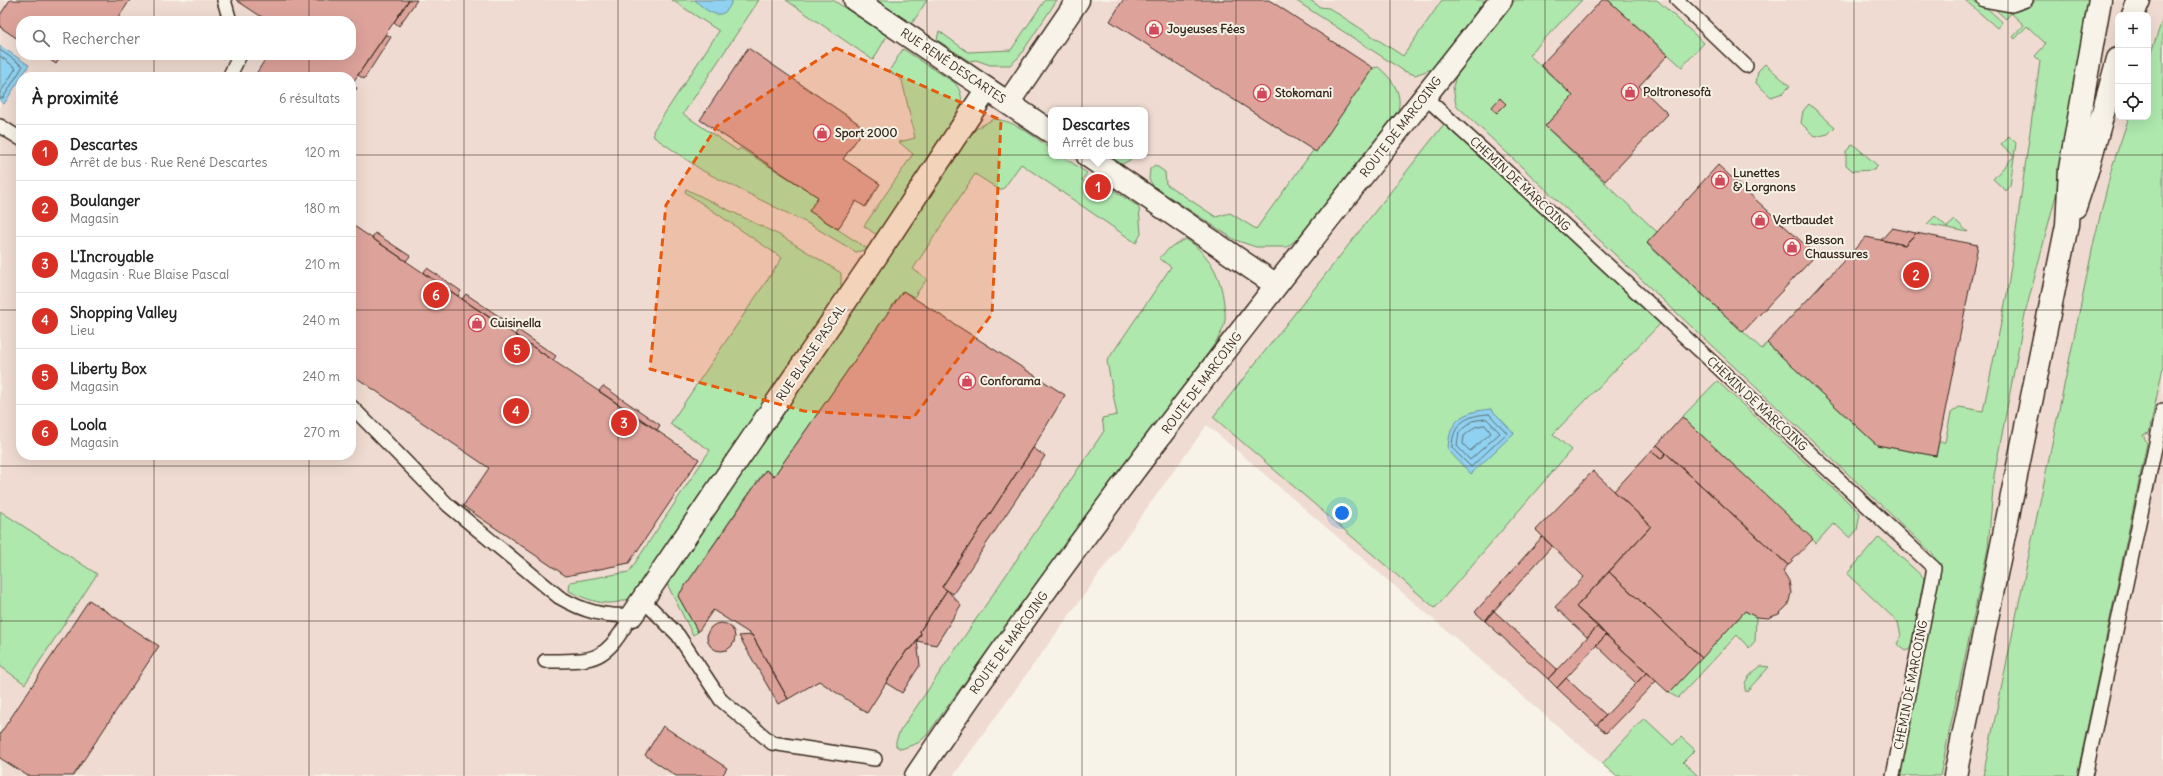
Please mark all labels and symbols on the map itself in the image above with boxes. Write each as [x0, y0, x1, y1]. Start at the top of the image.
shop icon: Joyeuses Fées [1144, 19, 1164, 39]
place label: Joyeuses Fées [1167, 21, 1245, 37]
street label: RUE RENÉ DESCARTES [898, 25, 1009, 107]
street label: ROUTE DE MARCOING [1357, 73, 1445, 180]
shop icon: Poltronesofà [1620, 82, 1640, 102]
shop icon: Stokomani [1252, 83, 1272, 103]
place label: Poltronesofà [1643, 84, 1711, 99]
place label: Stokomani [1275, 85, 1332, 100]
shop icon: Sport 2000 [812, 123, 832, 143]
place label: Sport 2000 [835, 125, 897, 141]
street label: CHEMIN DE MARCOING [1467, 133, 1574, 234]
place label: Lunettes & Lorgnons [1733, 165, 1796, 195]
shop icon: Lunettes & Lorgnons [1710, 170, 1730, 190]
pin: 1 [1085, 172, 1111, 202]
shop icon: Vertbaudet [1750, 210, 1770, 230]
place label: Vertbaudet [1773, 212, 1834, 227]
place label: Besson Chaussures [1805, 232, 1869, 261]
shop icon: Besson Chaussures [1782, 237, 1802, 257]
pin: 2 [1903, 260, 1929, 290]
pin: 6 [423, 280, 449, 310]
street label: RUE BLAISE PASCAL [773, 301, 849, 404]
shop icon: Cuisinella [467, 313, 487, 333]
place label: Cuisinella [490, 315, 541, 330]
street label: ROUTE DE MARCOING [1158, 329, 1245, 437]
pin: 5 [504, 335, 530, 365]
street label: CHEMIN DE MARCOING [1704, 353, 1811, 454]
shop icon: Conforama [957, 371, 977, 391]
place label: Conforama [980, 373, 1041, 388]
pin: 4 [503, 396, 529, 426]
pin: 3 [611, 408, 637, 438]
your location [1332, 503, 1352, 523]
street label: ROUTE DE MARCOING [966, 588, 1051, 697]
street label: CHEMIN DE MARCOING [1891, 618, 1931, 751]

